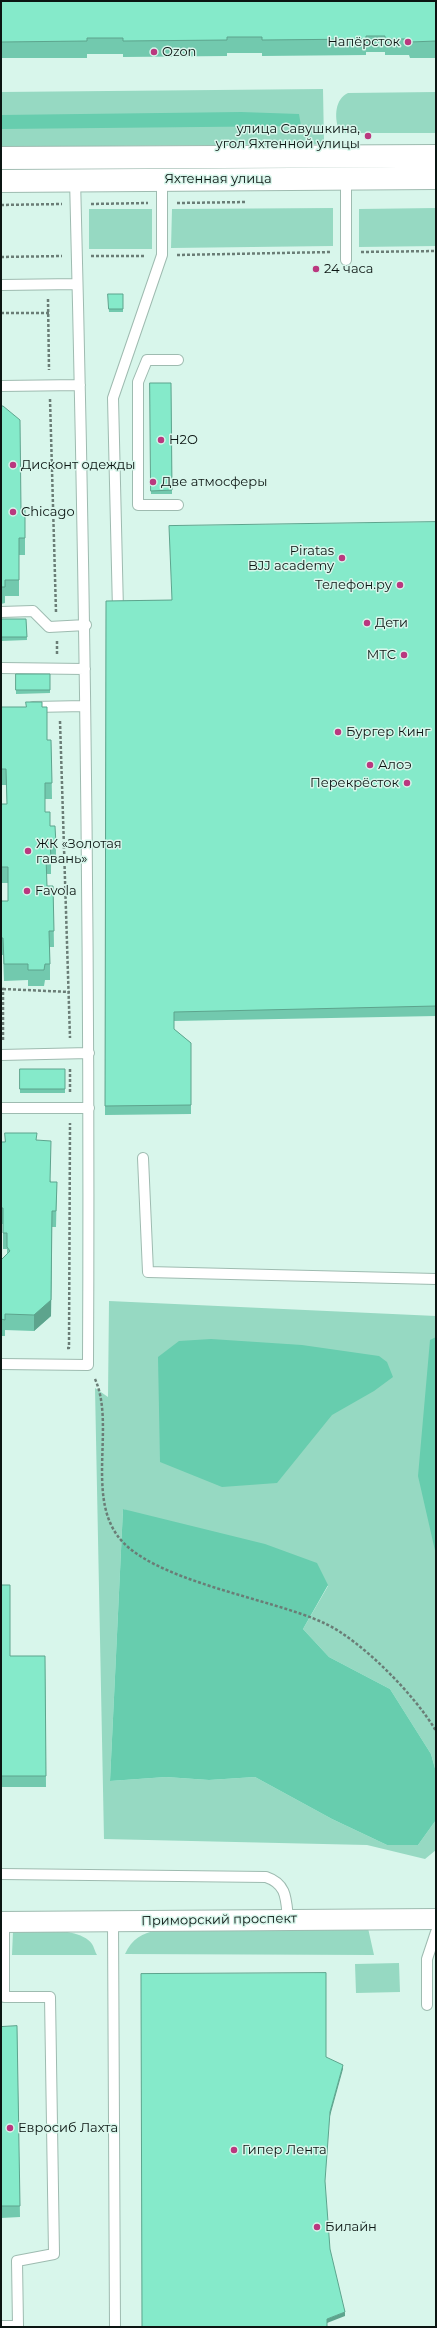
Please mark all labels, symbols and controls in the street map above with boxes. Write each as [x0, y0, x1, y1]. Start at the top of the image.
place label: Напёрсток [327, 34, 400, 50]
marker: Напёрсток [403, 37, 413, 47]
place label: Ozon [162, 44, 196, 60]
marker: Ozon [149, 47, 159, 57]
place label: улица Савушкина, угол Яхтенной улицы [216, 121, 360, 152]
marker: улица Савушкина, угол Яхтенной улицы [363, 131, 373, 141]
street label: Яхтенная улица [164, 171, 272, 187]
place label: 24 часа [324, 261, 373, 277]
marker: 24 часа [311, 264, 321, 274]
place label: H2O [169, 432, 198, 448]
marker: H2O [156, 435, 166, 445]
place label: Дисконт одежды [21, 457, 135, 473]
marker: Дисконт одежды [8, 460, 18, 470]
place label: Две атмосферы [161, 474, 267, 490]
marker: Две атмосферы [148, 477, 158, 487]
place label: Chicago [21, 504, 75, 520]
marker: Chicago [8, 507, 18, 517]
place label: Piratas BJJ academy [248, 543, 334, 574]
marker: Piratas BJJ academy [337, 553, 347, 563]
place label: Телефон.ру [315, 577, 392, 593]
marker: Телефон.ру [395, 580, 405, 590]
place label: Дети [375, 615, 408, 631]
marker: Дети [362, 618, 372, 628]
place label: МТС [367, 647, 396, 663]
marker: МТС [399, 650, 409, 660]
place label: Бургер Кинг [346, 724, 431, 740]
marker: Бургер Кинг [333, 727, 343, 737]
place label: Алоэ [378, 757, 412, 773]
marker: Алоэ [365, 760, 375, 770]
place label: Перекрёсток [310, 775, 399, 791]
marker: Перекрёсток [402, 778, 412, 788]
place label: ЖК «Золотая гавань» [36, 836, 122, 867]
marker: ЖК «Золотая гавань» [23, 846, 33, 856]
place label: Favola [35, 883, 77, 899]
marker: Favola [22, 886, 32, 896]
street label: Приморский проспект [141, 1911, 297, 1929]
place label: Евросиб Лахта [18, 2120, 118, 2136]
marker: Евросиб Лахта [5, 2123, 15, 2133]
place label: Гипер Лента [242, 2142, 327, 2158]
marker: Гипер Лента [229, 2145, 239, 2155]
place label: Билайн [325, 2219, 377, 2235]
marker: Билайн [312, 2222, 322, 2232]

